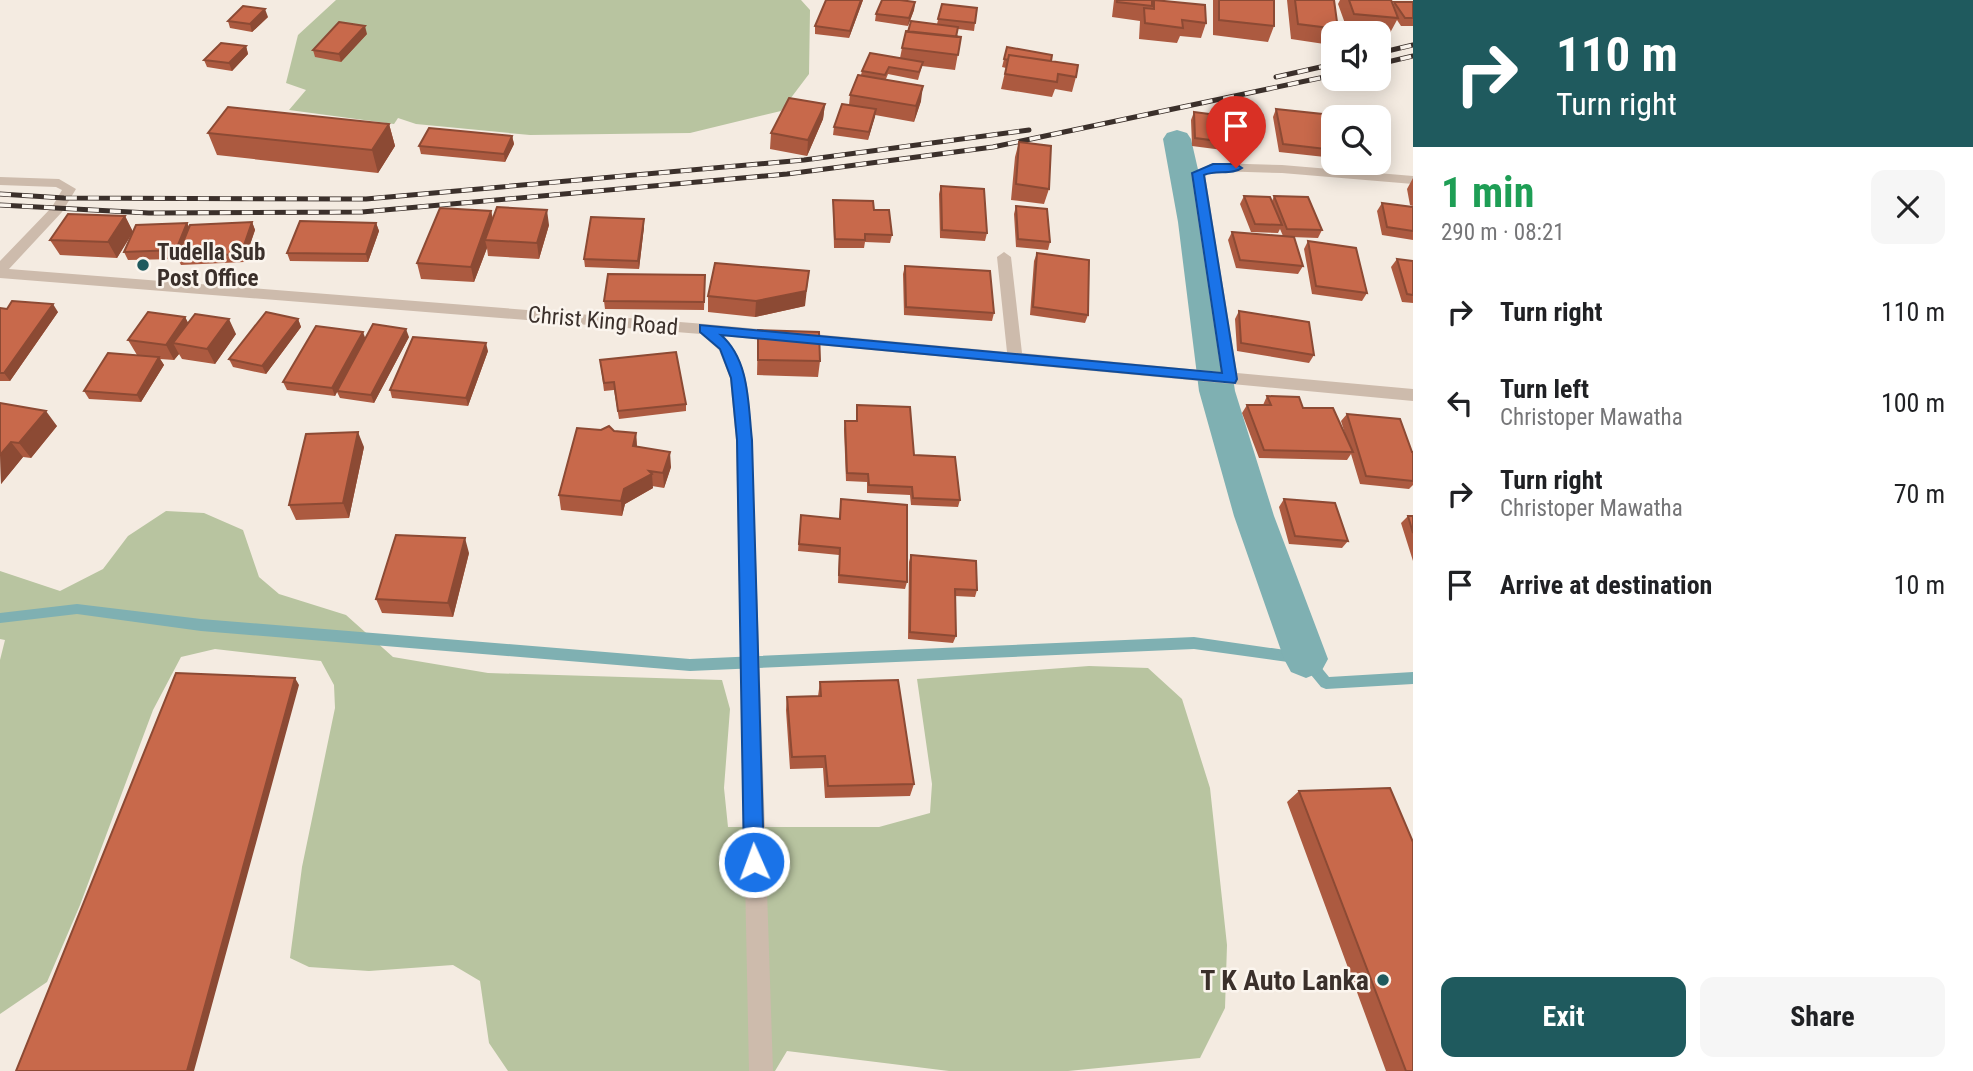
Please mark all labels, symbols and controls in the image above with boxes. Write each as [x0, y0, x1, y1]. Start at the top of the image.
map controls [1321, 21, 1391, 175]
button: sound [1321, 21, 1391, 91]
text: 110 m [1556, 26, 1678, 83]
icon: right [1441, 28, 1532, 119]
text: Turn right [1556, 85, 1677, 123]
pin [1206, 96, 1266, 168]
button: search [1321, 105, 1391, 175]
icon: arrive [1217, 107, 1255, 145]
text: 1 min [1441, 168, 1534, 217]
button: close [1871, 170, 1945, 244]
text: 290 m · 08:21 [1441, 219, 1565, 246]
place label: Tudella Sub Post Office [157, 239, 265, 292]
marker: Tudella Sub Post Office [135, 257, 151, 273]
icon: right [1441, 293, 1479, 331]
text: Turn right [1500, 297, 1602, 327]
text: 110 m [1881, 297, 1945, 327]
street label: Christ King Road [527, 301, 679, 341]
text: Turn left [1500, 374, 1589, 404]
icon: left [1441, 384, 1479, 422]
text: 100 m [1881, 388, 1945, 418]
text: Christoper Mawatha [1500, 404, 1683, 431]
text: Turn right [1500, 465, 1602, 495]
icon: right [1441, 475, 1479, 513]
text: 70 m [1894, 479, 1945, 509]
text: Christoper Mawatha [1500, 495, 1683, 522]
icon: arrive [1441, 566, 1479, 604]
text: Arrive at destination [1500, 570, 1712, 600]
text: 10 m [1894, 570, 1945, 600]
position arrow [717, 825, 791, 899]
place label: T K Auto Lanka [1200, 964, 1369, 997]
marker: T K Auto Lanka [1375, 972, 1391, 988]
button: Exit [1441, 977, 1686, 1057]
button: Share [1700, 977, 1945, 1057]

